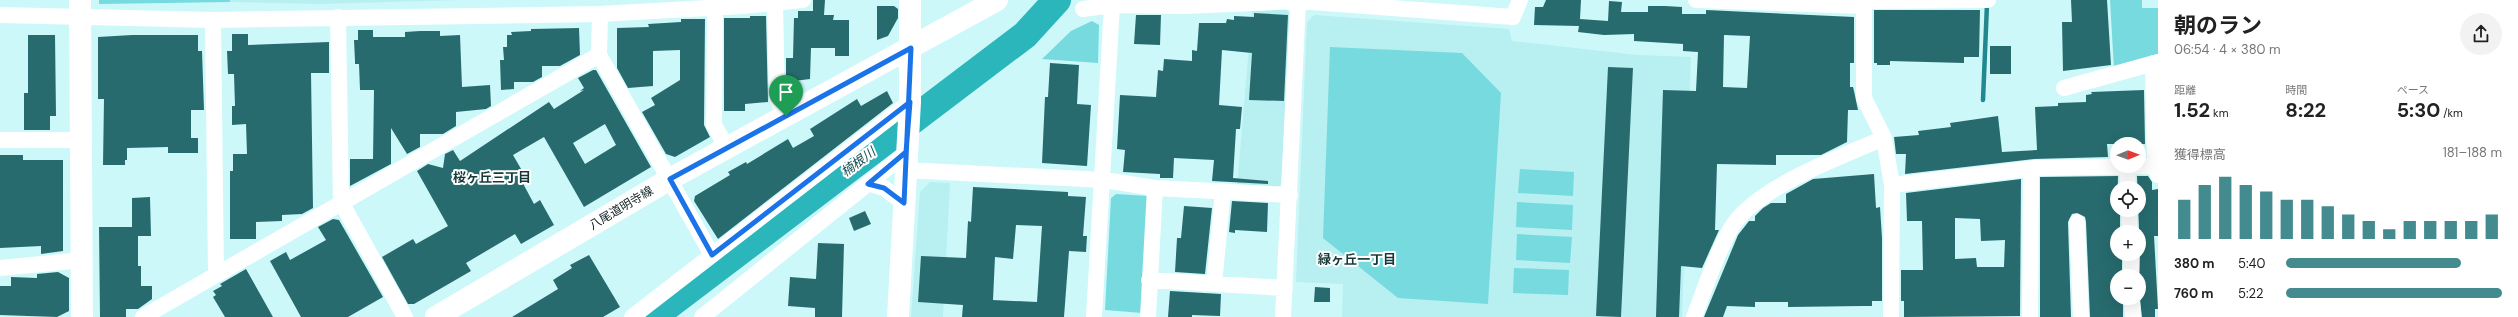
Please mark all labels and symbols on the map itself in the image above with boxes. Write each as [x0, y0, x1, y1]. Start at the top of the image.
pin [769, 75, 803, 116]
north arrow [2110, 137, 2146, 173]
water label: 楠根川 [837, 142, 880, 181]
district label: 桜ヶ丘三丁目 [453, 169, 531, 186]
street label: 八尾道明寺線 [586, 183, 656, 233]
district label: 緑ヶ丘一丁目 [1317, 251, 1396, 268]

